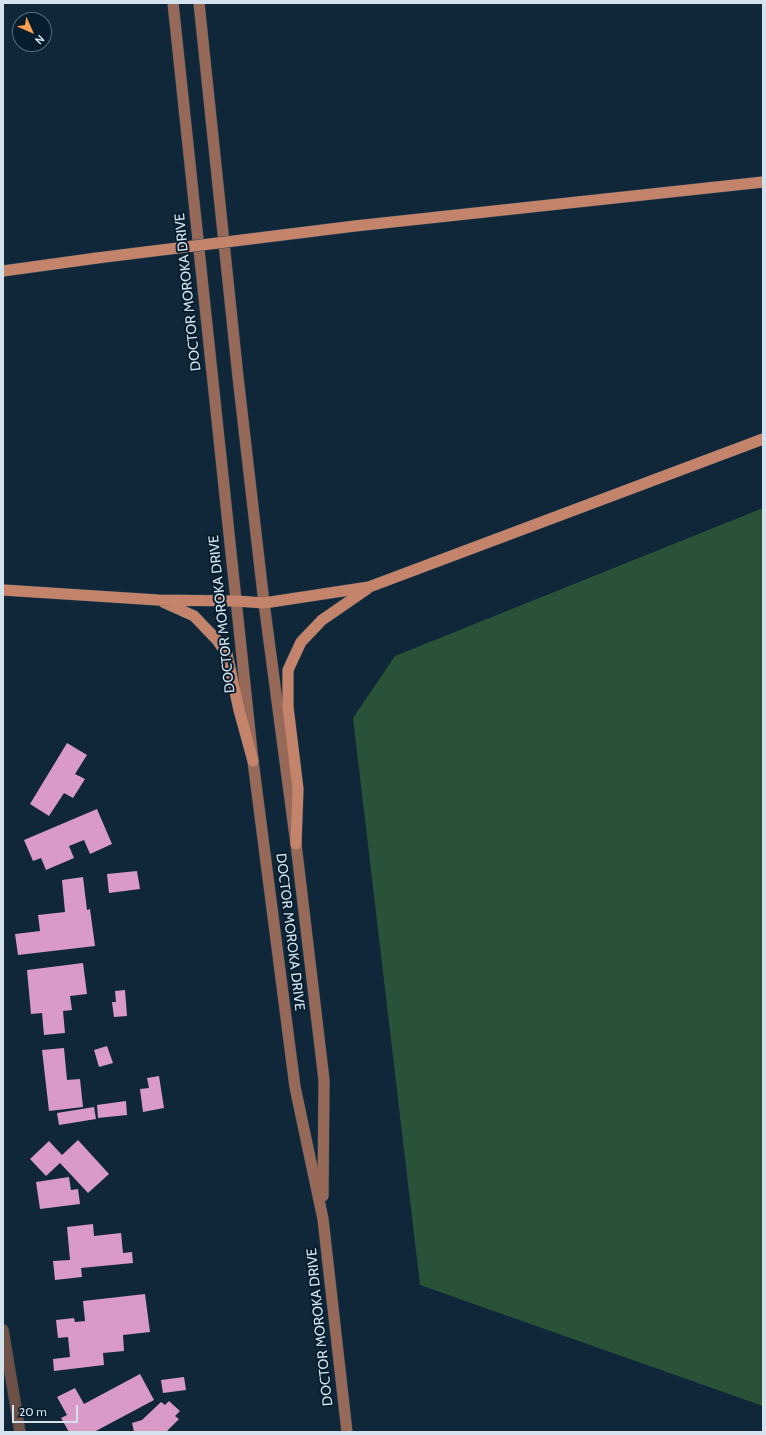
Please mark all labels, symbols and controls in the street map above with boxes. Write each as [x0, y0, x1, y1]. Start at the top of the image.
north arrow [12, 12, 52, 52]
text: N [32, 32, 47, 47]
street label: DOCTOR MOROKA DRIVE [171, 212, 205, 372]
street label: DOCTOR MOROKA DRIVE [205, 534, 239, 694]
street label: DOCTOR MOROKA DRIVE [272, 852, 308, 1012]
street label: DOCTOR MOROKA DRIVE [303, 1247, 337, 1407]
scale bar [14, 1397, 80, 1423]
text: 20 m [19, 1404, 47, 1419]

